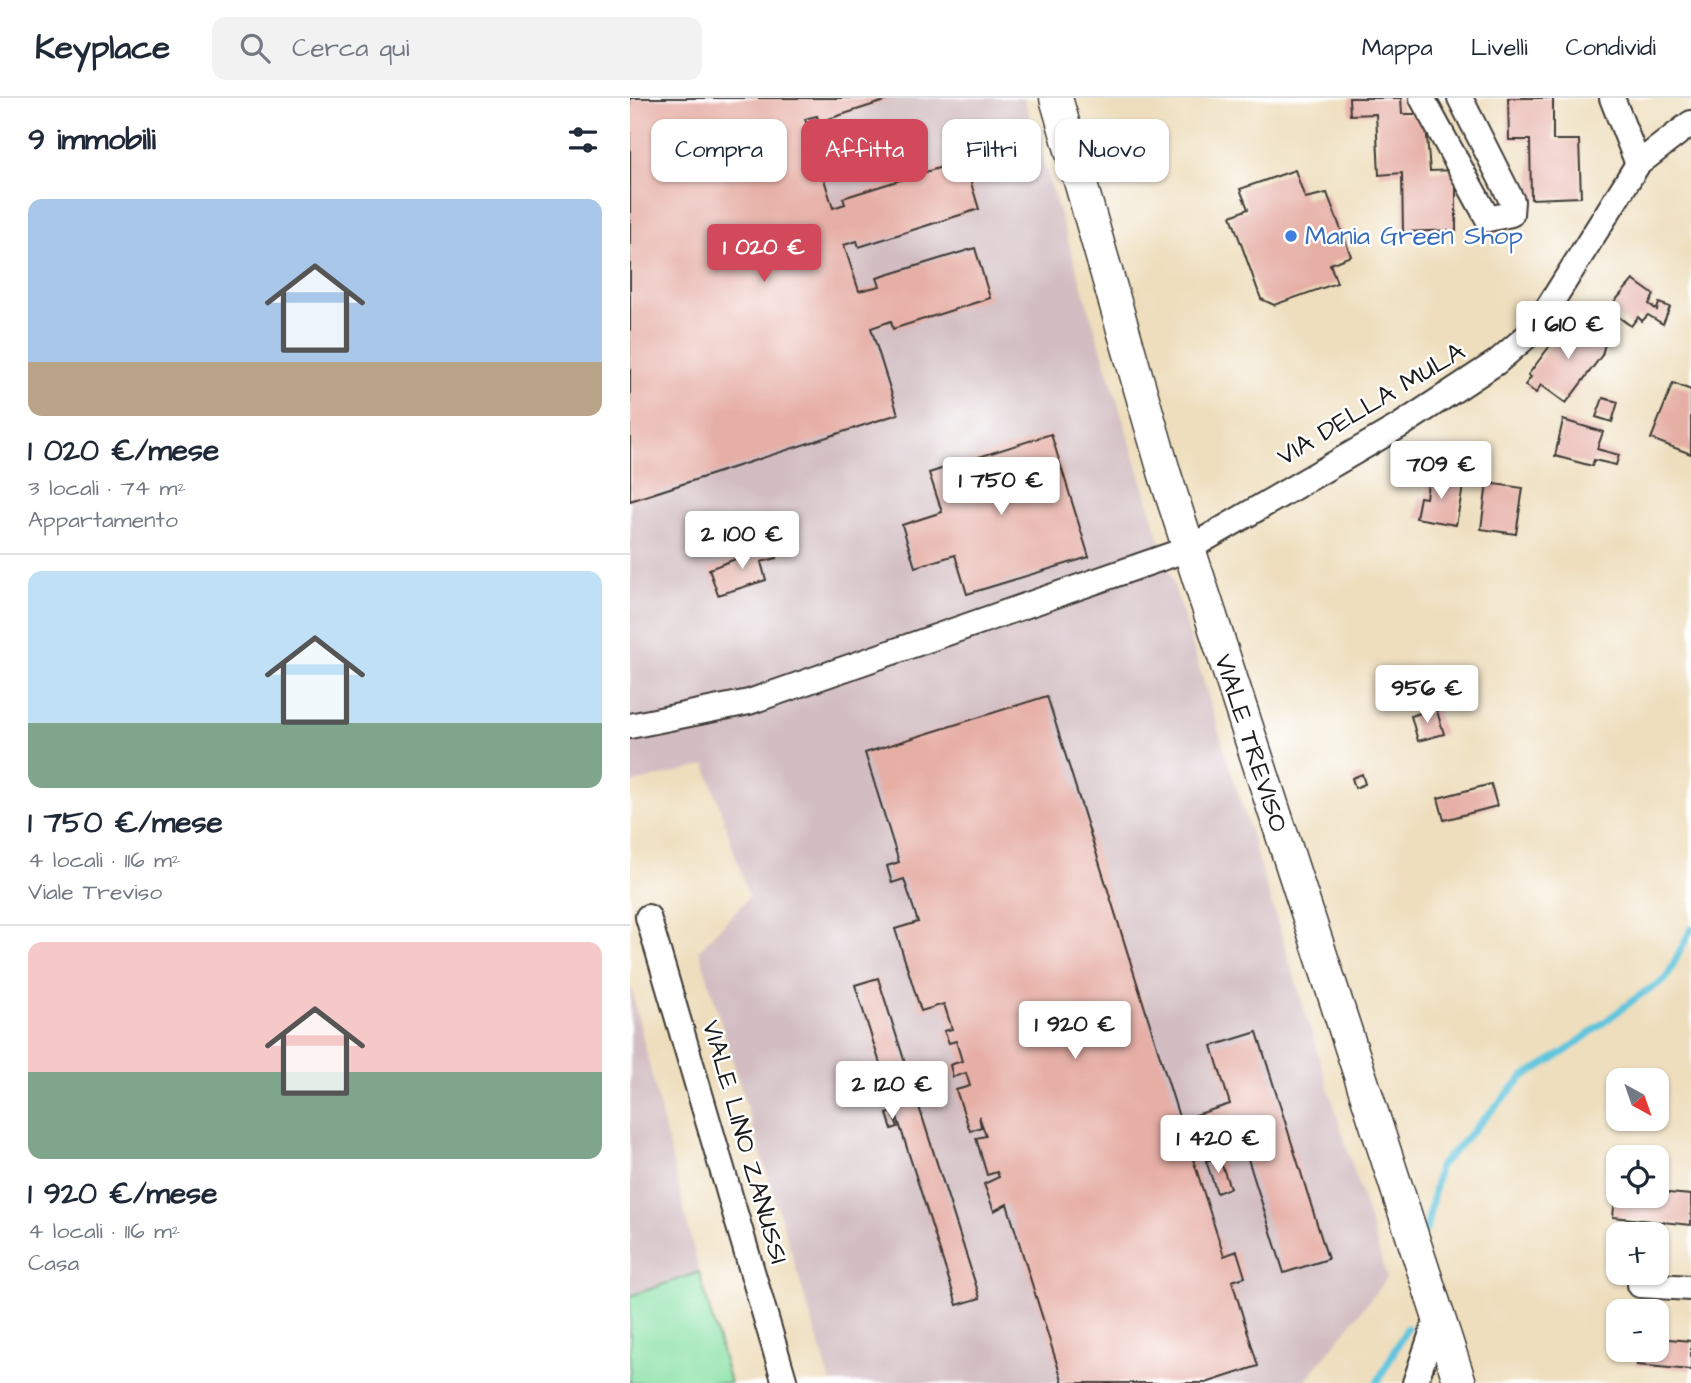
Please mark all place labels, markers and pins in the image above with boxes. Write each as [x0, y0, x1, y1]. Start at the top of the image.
place label: Mania Green Shop [1305, 218, 1523, 254]
pin: 1 020 € [699, 225, 829, 284]
marker: Mania Green Shop [1283, 228, 1299, 244]
pin: 1 610 € [1503, 302, 1633, 361]
pin: 709 € [1392, 442, 1490, 501]
pin: 1 750 € [936, 458, 1066, 517]
pin: 2 100 € [677, 512, 807, 571]
pin: 956 € [1378, 666, 1476, 725]
pin: 1 920 € [1010, 1002, 1140, 1061]
pin: 2 120 € [827, 1062, 957, 1121]
pin: 1 420 € [1153, 1116, 1283, 1175]

